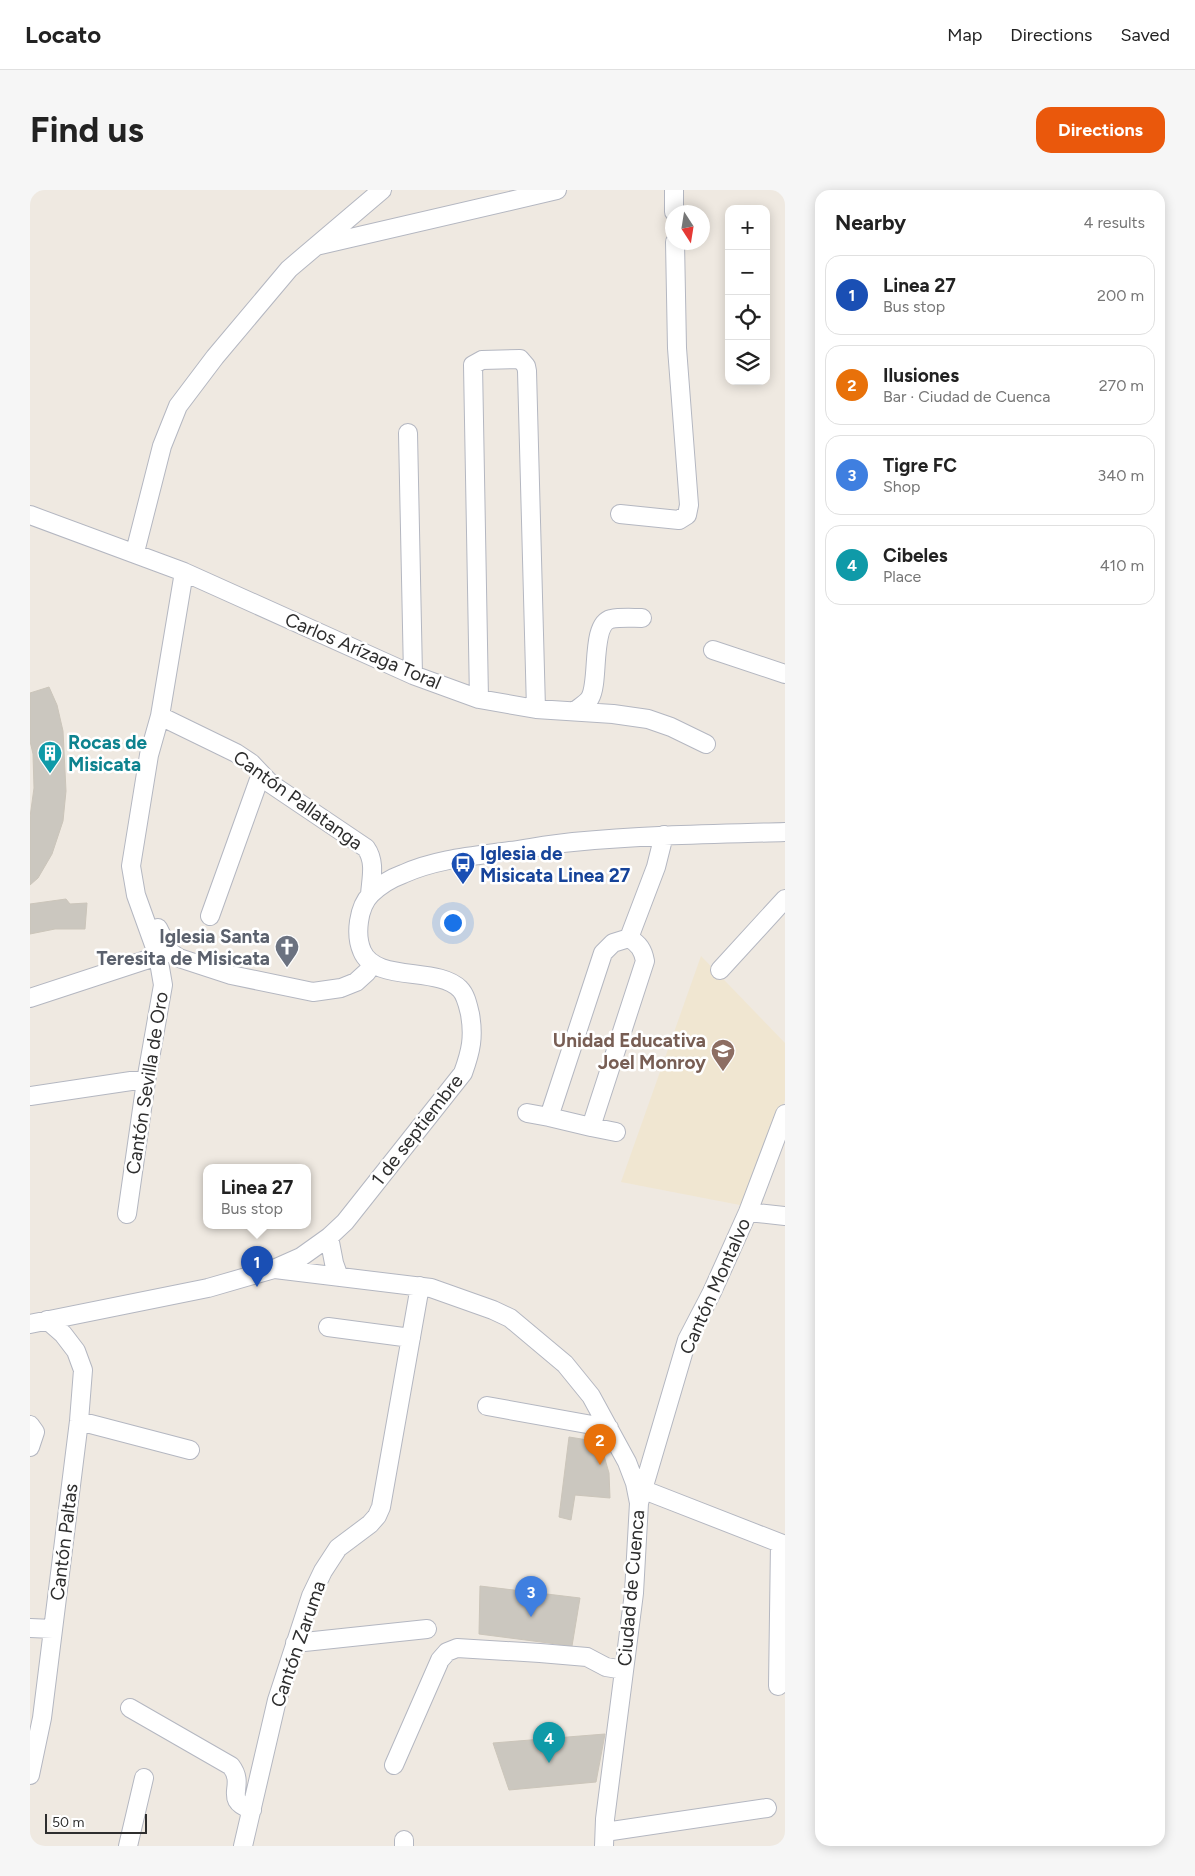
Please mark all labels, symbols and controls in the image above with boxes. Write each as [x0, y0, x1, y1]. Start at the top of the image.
text: Locato [25, 20, 101, 49]
text: Map [947, 24, 982, 46]
text: Directions [1010, 24, 1092, 46]
text: Saved [1120, 24, 1170, 46]
button: Directions [1036, 107, 1165, 153]
text: Find us [30, 109, 144, 151]
north arrow [665, 205, 710, 250]
map controls [725, 205, 770, 385]
button: + [725, 205, 770, 250]
text: Nearby [835, 210, 906, 235]
text: 4 results [1084, 213, 1145, 232]
button: − [725, 250, 770, 295]
text: Linea 27 [883, 274, 956, 297]
text: 1 [849, 286, 855, 305]
text: 200 m [1097, 286, 1144, 305]
button: locate [725, 295, 770, 340]
text: Bus stop [883, 297, 945, 316]
button: layers [725, 340, 770, 385]
text: Ilusiones [883, 364, 959, 387]
text: 2 [847, 376, 857, 395]
text: 270 m [1099, 376, 1144, 395]
text: Bar · Ciudad de Cuenca [883, 387, 1050, 406]
text: Tigre FC [883, 454, 957, 477]
text: 3 [848, 466, 856, 485]
text: 340 m [1098, 466, 1144, 485]
text: Shop [883, 477, 921, 496]
text: Cibeles [883, 544, 948, 567]
text: 4 [847, 556, 857, 575]
text: 410 m [1100, 556, 1144, 575]
text: Place [883, 567, 921, 586]
street label: Carlos Arízaga Toral [281, 608, 445, 694]
place label: Rocas de Misicata [68, 731, 147, 776]
building icon: Rocas de Misicata [37, 740, 63, 774]
street label: Cantón Pallatanga [229, 745, 367, 855]
place label: Iglesia de Misicata Linea 27 [480, 842, 630, 887]
bus stop icon: Iglesia de Misicata Linea 27 [450, 851, 476, 885]
your location [440, 910, 466, 936]
place label: Iglesia Santa Teresita de Misicata [96, 925, 270, 970]
church icon: Iglesia Santa Teresita de Misicata [274, 934, 300, 968]
street label: Cantón Sevilla de Oro [121, 990, 173, 1176]
place label: Unidad Educativa Joel Monroy [553, 1029, 706, 1074]
school or university icon: Unidad Educativa Joel Monroy [710, 1038, 736, 1072]
street label: 1 de septiembre [366, 1070, 468, 1190]
popup [203, 1164, 311, 1229]
text: Linea 27 [221, 1176, 293, 1199]
text: Bus stop [221, 1199, 283, 1218]
street label: Cantón Montalvo [675, 1214, 755, 1358]
pin: 1 [241, 1246, 273, 1287]
pin: 2 [584, 1424, 616, 1465]
street label: Cantón Paltas [45, 1482, 83, 1602]
street label: Ciudad de Cuenca [613, 1509, 649, 1667]
pin: 3 [515, 1576, 547, 1617]
street label: Cantón Zaruma [266, 1578, 330, 1710]
pin: 4 [533, 1722, 565, 1763]
scale bar [45, 1811, 148, 1834]
text: 50 m [52, 1814, 84, 1831]

